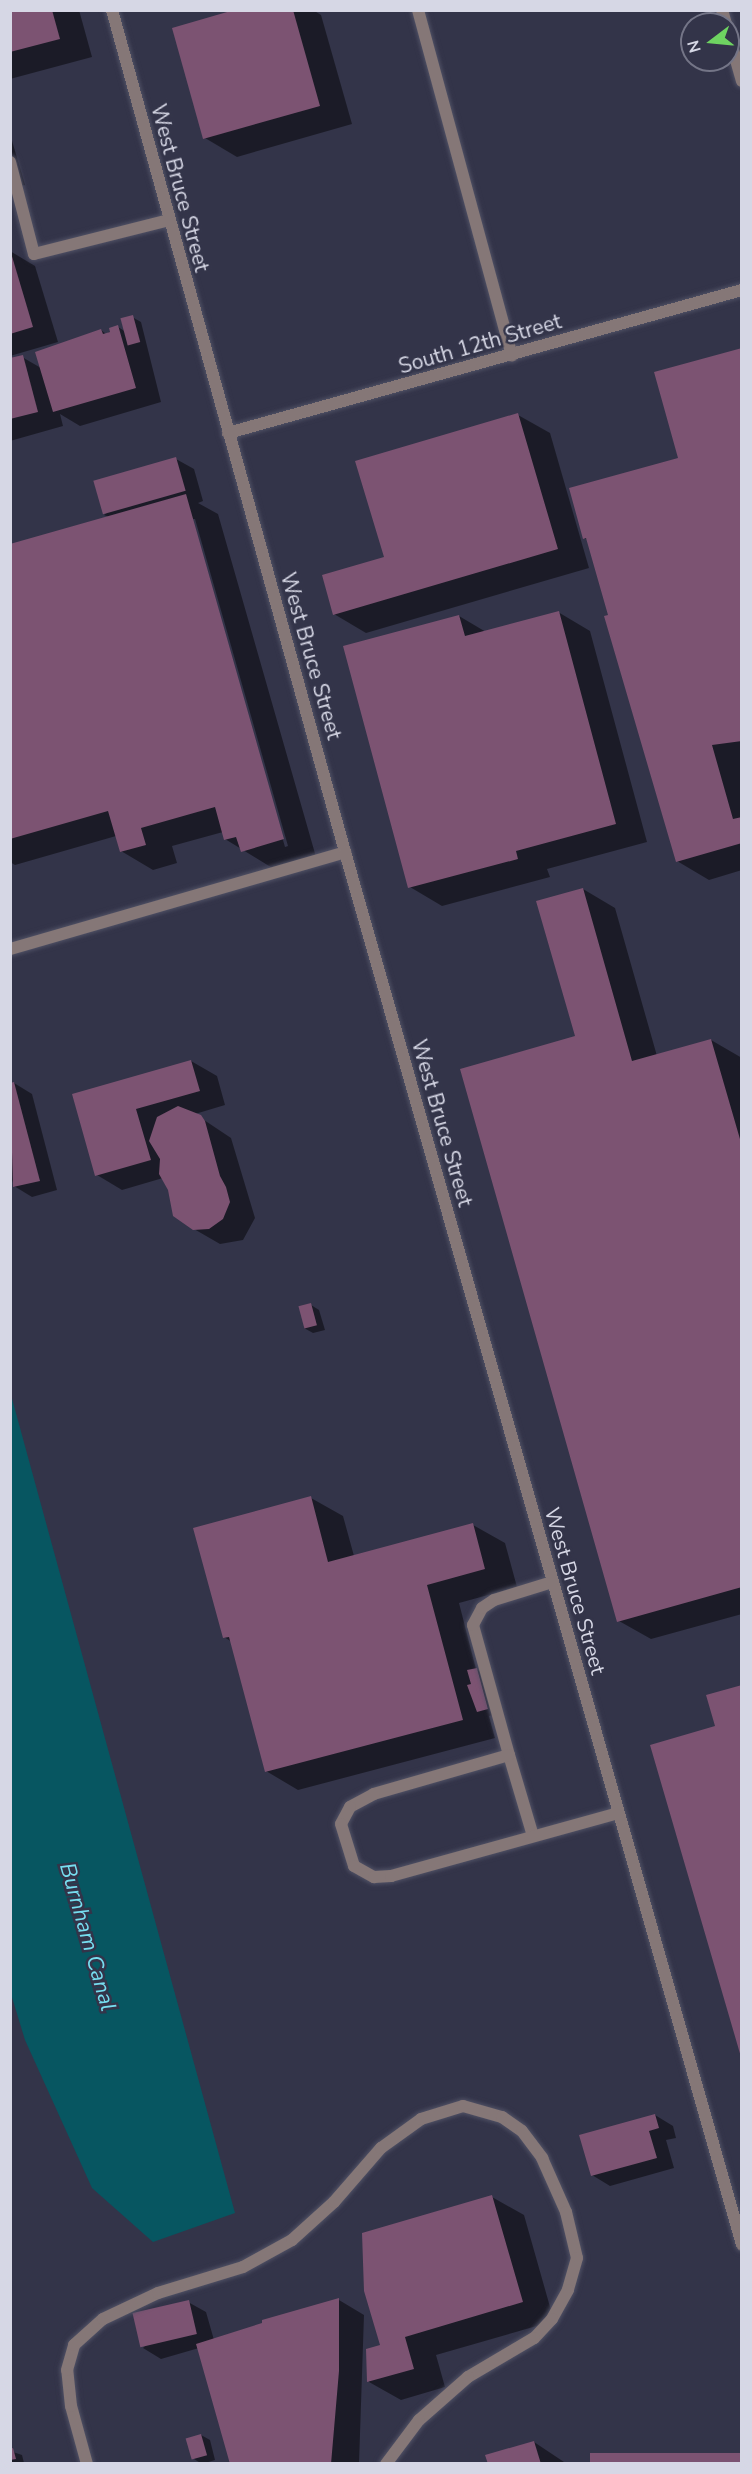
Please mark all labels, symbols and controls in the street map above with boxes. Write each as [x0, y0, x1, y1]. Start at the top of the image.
north arrow [680, 12, 740, 72]
text: N [682, 38, 707, 55]
street label: West Bruce Street [145, 101, 215, 275]
street label: South 12th Street [396, 309, 564, 379]
street label: West Bruce Street [275, 570, 347, 742]
street label: West Bruce Street [406, 1037, 478, 1209]
street label: West Bruce Street [539, 1505, 611, 1677]
water label: Burnham Canal [53, 1860, 121, 2014]

